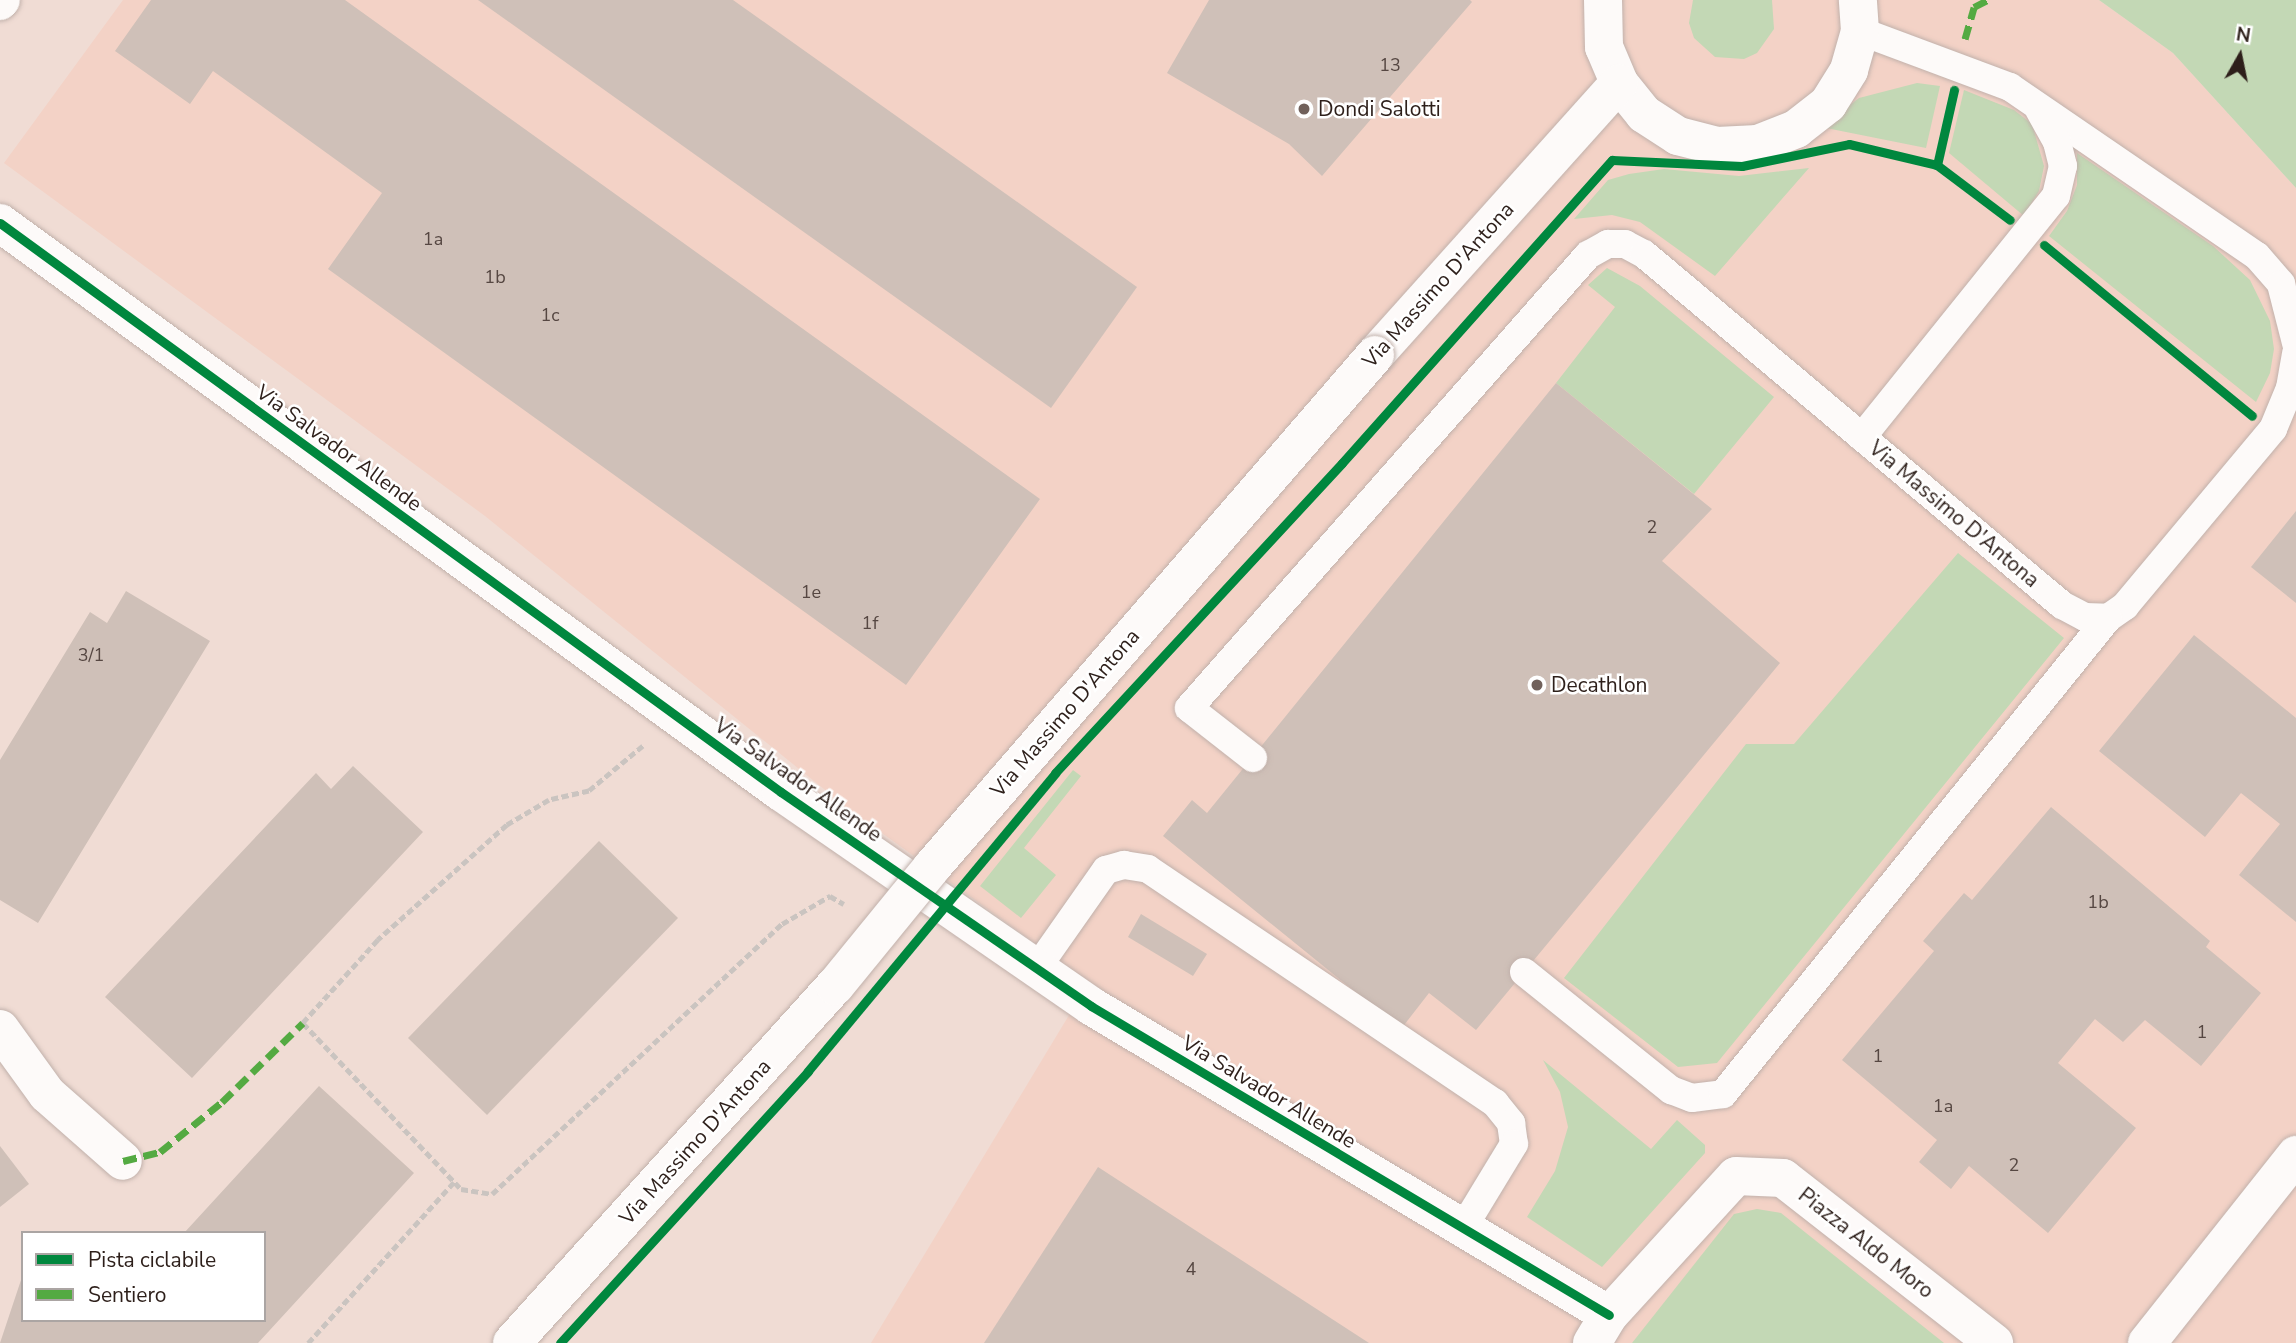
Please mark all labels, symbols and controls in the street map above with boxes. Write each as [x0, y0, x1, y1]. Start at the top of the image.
north arrow [2205, 21, 2275, 91]
text: N [2234, 21, 2252, 49]
house number: 13 [1379, 54, 1401, 76]
place label: Dondi Salotti [1318, 96, 1441, 122]
marker: Dondi Salotti [1296, 101, 1312, 117]
street label: Via Massimo D'Antona [1357, 197, 1519, 373]
house number: 1a [423, 228, 443, 250]
house number: 1b [484, 266, 506, 288]
house number: 1c [540, 304, 560, 326]
street label: Via Salvador Allende [251, 379, 427, 517]
street label: Via Massimo D'Antona [1864, 435, 2044, 593]
house number: 2 [1647, 516, 1657, 538]
house number: 1e [801, 581, 821, 603]
house number: 1f [862, 612, 878, 634]
street label: Via Massimo D'Antona [985, 624, 1145, 802]
house number: 3/1 [78, 644, 104, 666]
place label: Decathlon [1551, 672, 1648, 698]
marker: Decathlon [1529, 677, 1545, 693]
street label: Via Salvador Allende [709, 713, 887, 847]
house number: 1b [2087, 891, 2109, 913]
house number: 1 [2197, 1021, 2207, 1043]
street label: Via Salvador Allende [1177, 1030, 1361, 1154]
house number: 1 [1873, 1045, 1883, 1067]
street label: Via Massimo D'Antona [614, 1054, 776, 1230]
house number: 1a [1933, 1095, 1953, 1117]
house number: 2 [2009, 1154, 2019, 1176]
street label: Piazza Aldo Moro [1793, 1182, 1939, 1304]
legend [21, 1231, 266, 1322]
text: Pista ciclabile [88, 1246, 216, 1274]
house number: 4 [1186, 1258, 1196, 1280]
text: Sentiero [88, 1281, 166, 1309]

